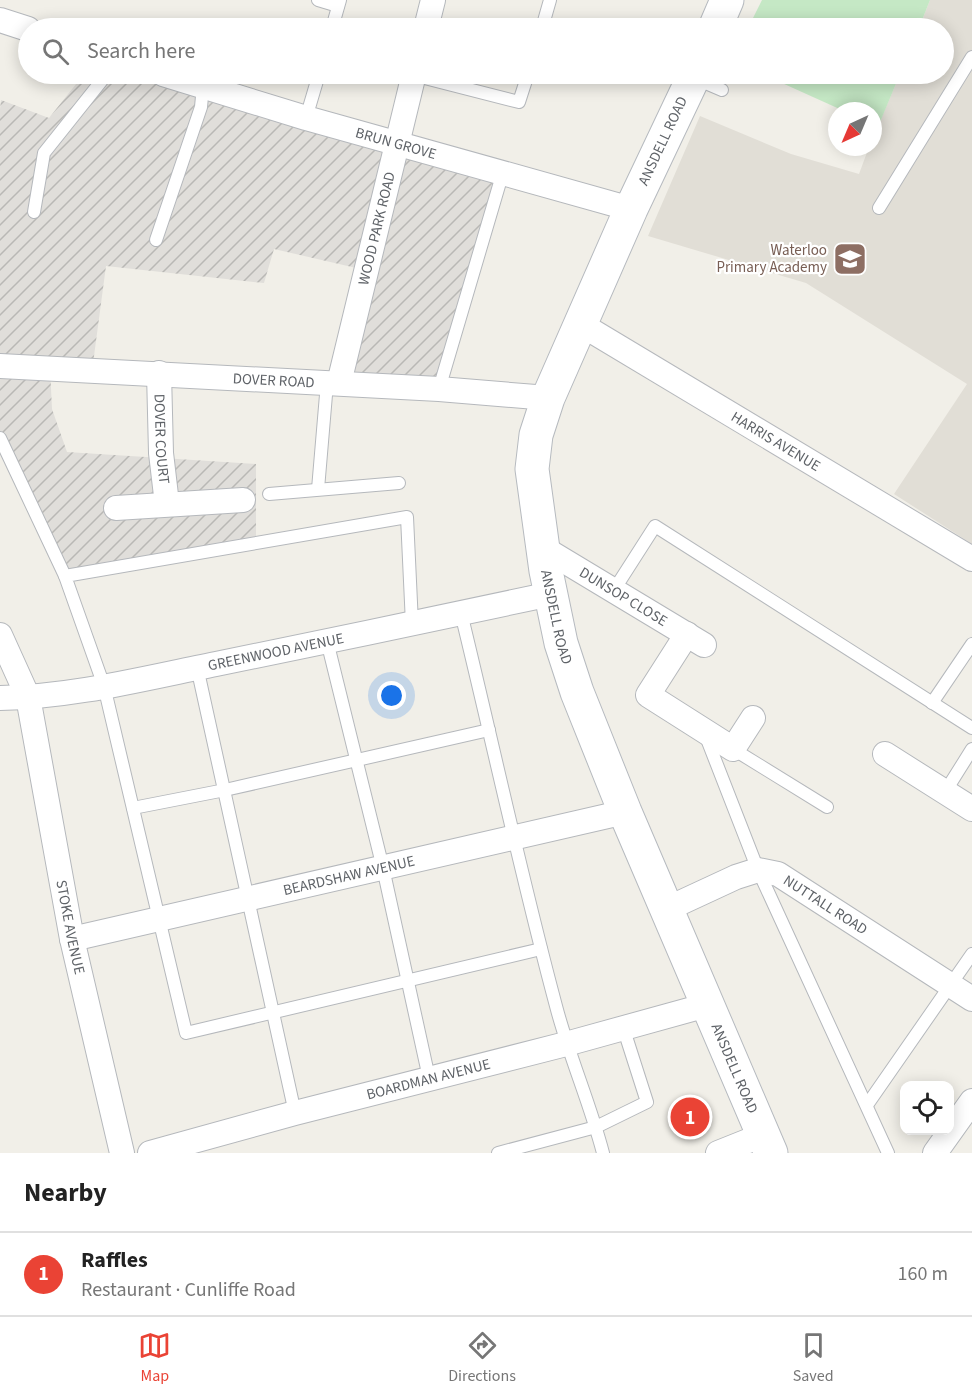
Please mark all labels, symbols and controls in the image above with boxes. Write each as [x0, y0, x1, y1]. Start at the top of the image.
search box [18, 18, 954, 84]
icon: search [39, 35, 72, 68]
text: Search here [87, 35, 195, 67]
street label: ANSDELL ROAD [633, 93, 693, 189]
north arrow [828, 102, 882, 156]
street label: BRUN GROVE [353, 122, 439, 165]
street label: WOOD PARK ROAD [353, 170, 400, 287]
place label: Waterloo Primary Academy [716, 240, 827, 278]
school or university icon: Waterloo Primary Academy [832, 241, 868, 277]
street label: DOVER ROAD [232, 368, 315, 393]
street label: DOVER COURT [149, 394, 175, 485]
street label: HARRIS AVENUE [727, 406, 825, 476]
street label: DUNSOP CLOSE [575, 562, 672, 631]
street label: ANSDELL ROAD [535, 568, 578, 667]
street label: GREENWOOD AVENUE [206, 627, 346, 676]
your location [377, 681, 406, 710]
street label: BEARDSHAW AVENUE [281, 850, 417, 901]
street label: NUTTALL ROAD [779, 870, 872, 940]
street label: STOKE AVENUE [51, 878, 90, 976]
street label: ANSDELL ROAD [706, 1020, 763, 1117]
street label: BOARDMAN AVENUE [364, 1053, 493, 1105]
map controls [900, 1081, 954, 1135]
button: locate [900, 1081, 954, 1135]
pin: 1 [670, 1094, 710, 1140]
text: Nearby [24, 1174, 107, 1211]
text: Raffles [81, 1244, 148, 1276]
text: 1 [38, 1260, 49, 1288]
text: 160 m [898, 1260, 948, 1288]
text: Restaurant · Cunliffe Road [81, 1276, 296, 1304]
tab: Map [138, 1329, 171, 1387]
tab: Directions [448, 1329, 516, 1387]
tab: Saved [793, 1329, 834, 1387]

